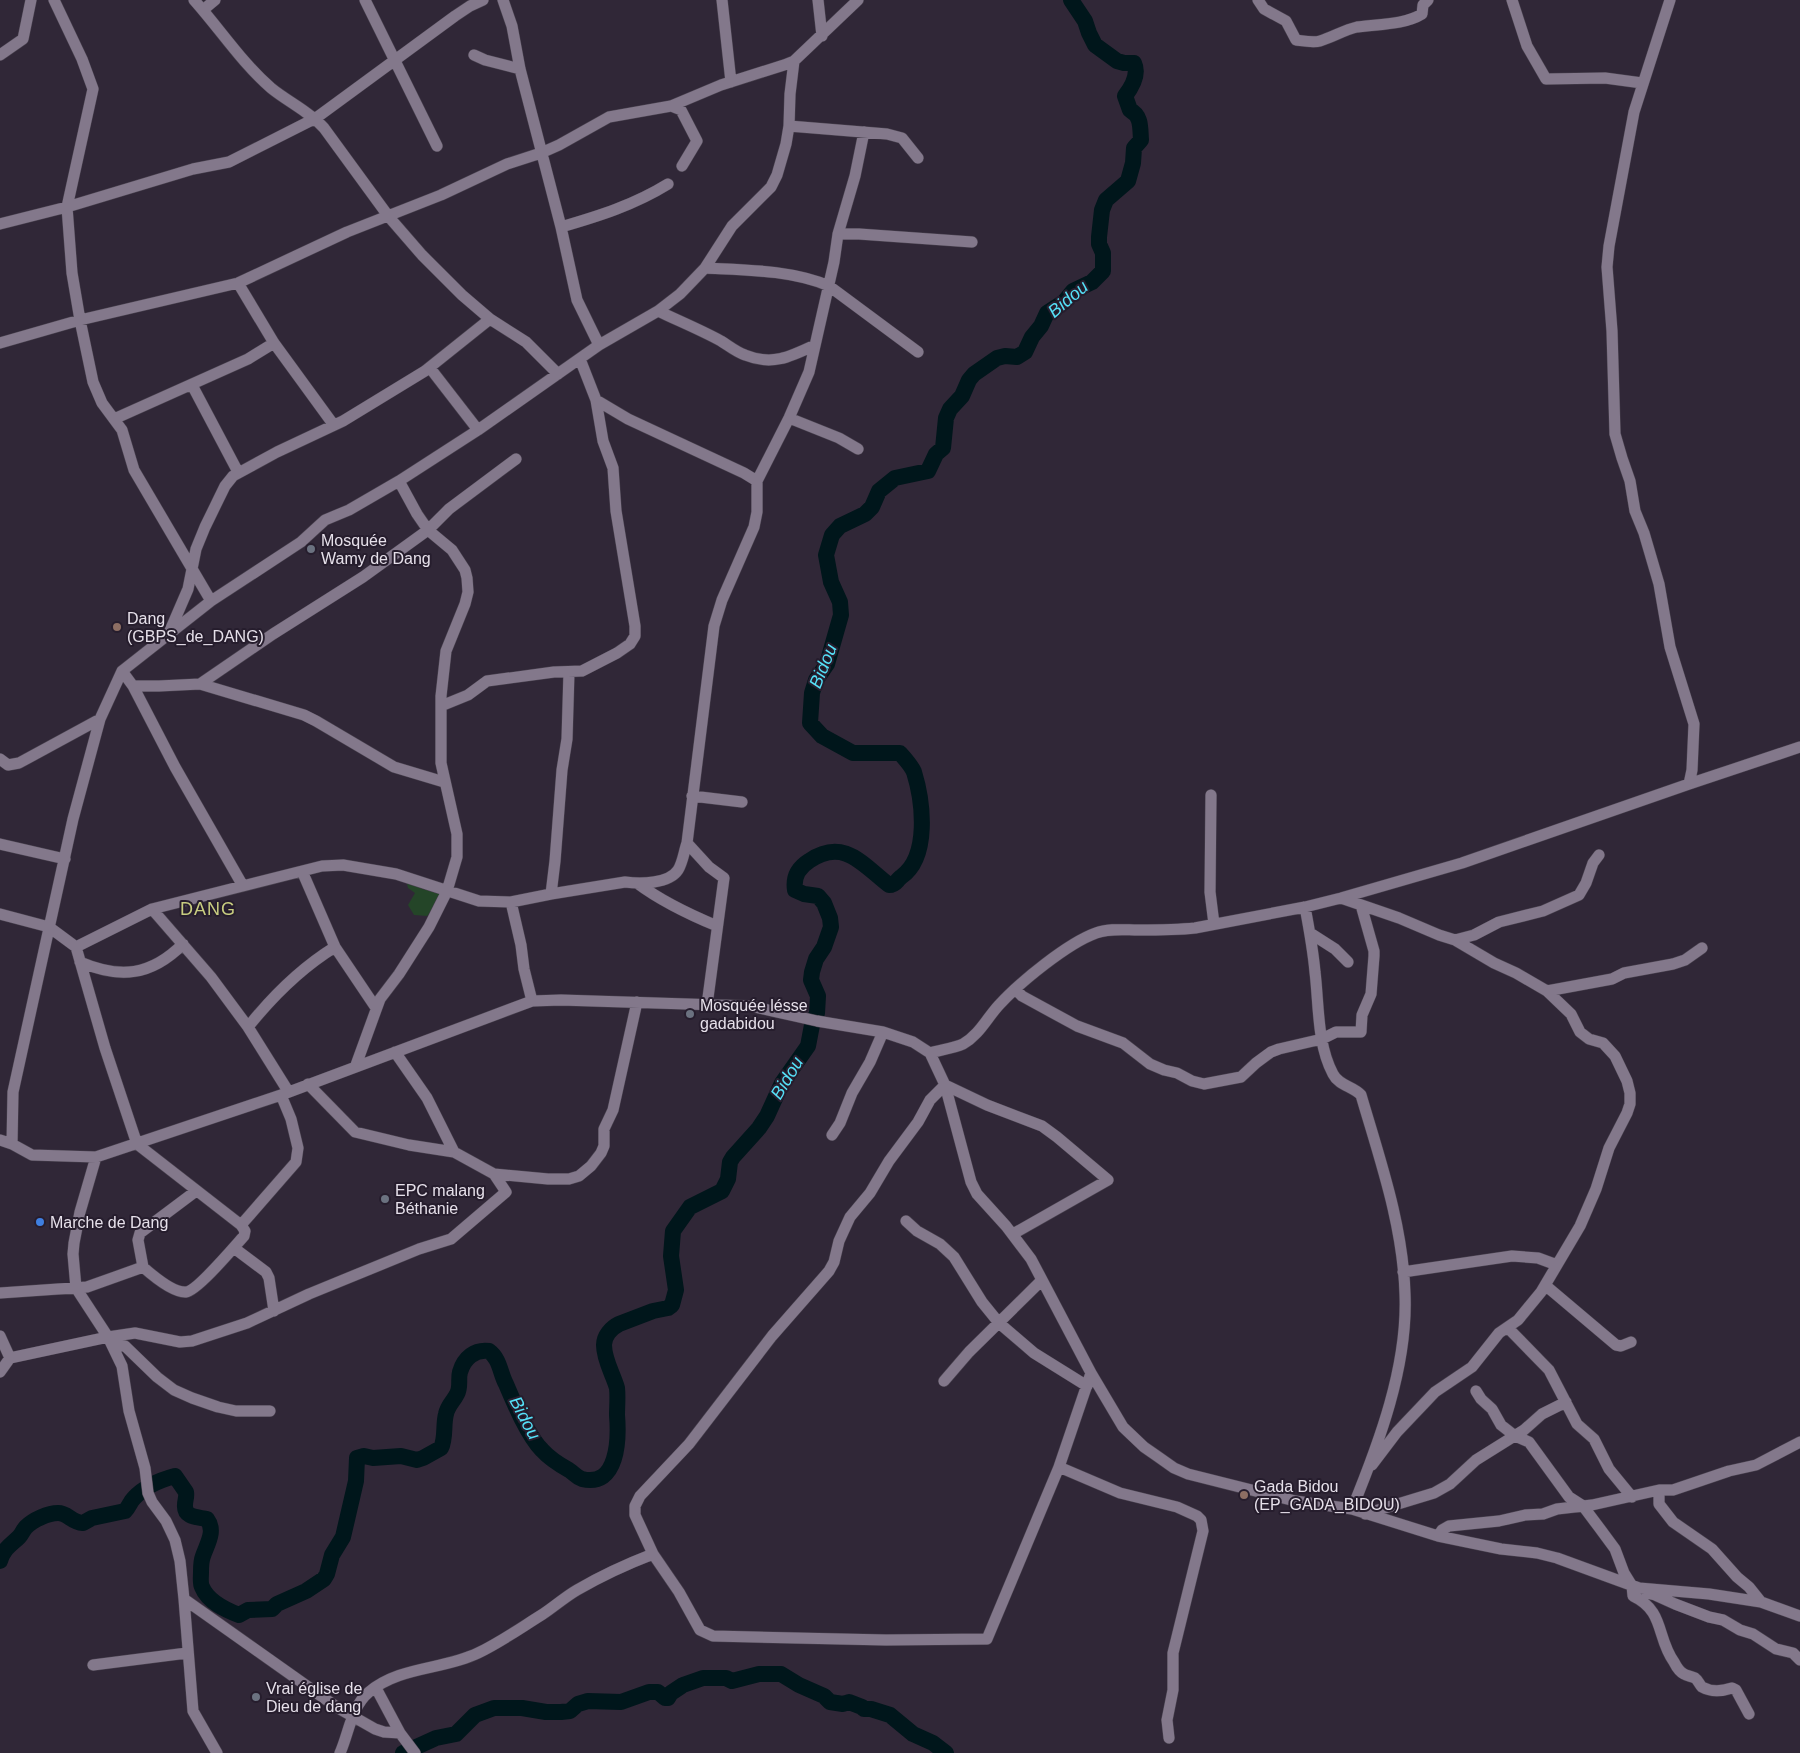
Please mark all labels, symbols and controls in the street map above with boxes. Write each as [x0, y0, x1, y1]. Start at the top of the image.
water label: Bidou [1044, 277, 1092, 321]
place label: Mosquée Wamy de Dang [321, 532, 431, 567]
marker: Mosquée Wamy de Dang [305, 543, 317, 555]
place label: Dang (GBPS_de_DANG) [127, 610, 264, 646]
marker: Dang (GBPS_de_DANG) [111, 621, 123, 633]
water label: Bidou [805, 641, 841, 691]
district label: DANG [180, 899, 236, 919]
place label: Mosquée lésse gadabidou [700, 997, 808, 1032]
marker: Mosquée lésse gadabidou [684, 1008, 696, 1020]
water label: Bidou [767, 1053, 807, 1103]
place label: EPC malang Béthanie [395, 1182, 485, 1217]
marker: EPC malang Béthanie [379, 1193, 391, 1205]
place label: Marche de Dang [50, 1214, 168, 1231]
marker: Marche de Dang [34, 1216, 46, 1228]
water label: Bidou [505, 1393, 545, 1443]
place label: Gada Bidou (EP_GADA_BIDOU) [1254, 1478, 1400, 1514]
marker: Gada Bidou (EP_GADA_BIDOU) [1238, 1489, 1250, 1501]
place label: Vrai église de Dieu de dang [266, 1680, 362, 1715]
marker: Vrai église de Dieu de dang [250, 1691, 262, 1703]

